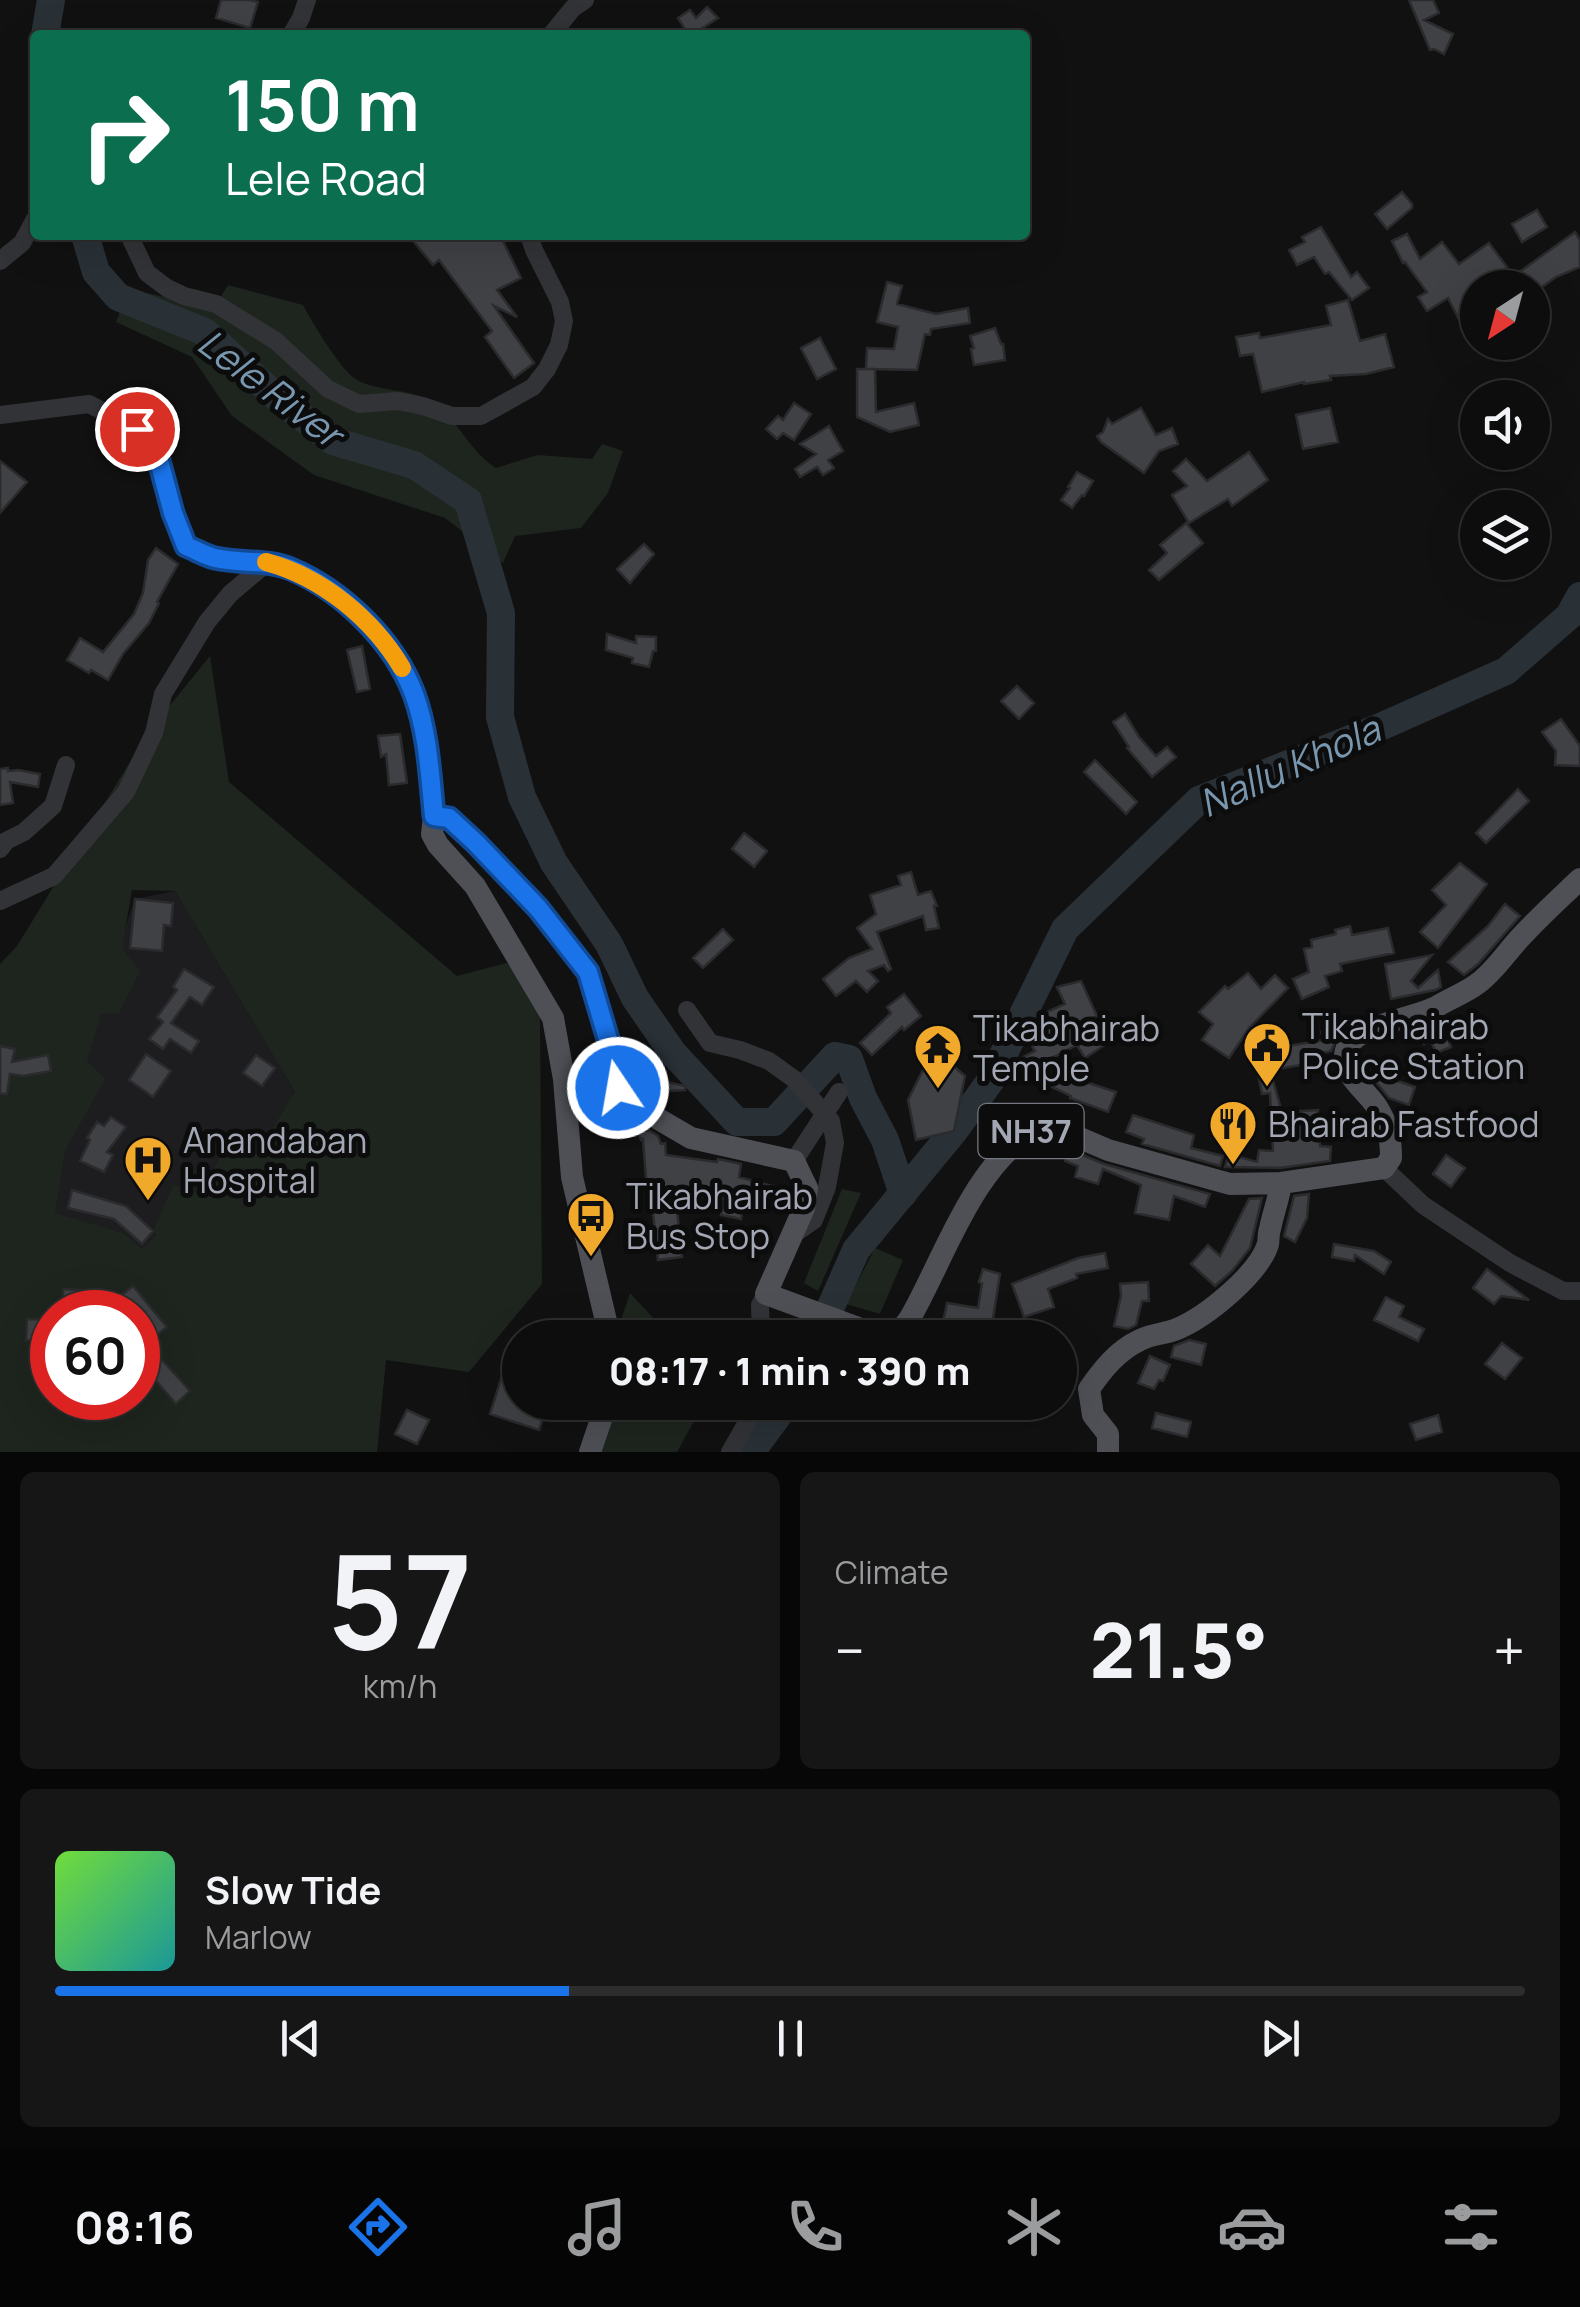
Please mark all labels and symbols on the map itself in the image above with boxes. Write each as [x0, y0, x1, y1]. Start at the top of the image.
north arrow [1460, 270, 1550, 360]
water label: Lele River [188, 316, 357, 461]
pin [95, 387, 180, 472]
water label: Nallu Khola [1190, 701, 1389, 828]
place label: Tikabhairab Police Station [1302, 1002, 1525, 1090]
place label: Tikabhairab Temple [973, 1004, 1160, 1092]
public building icon: Tikabhairab Police Station [1241, 1020, 1293, 1088]
temple icon: Tikabhairab Temple [912, 1022, 964, 1090]
position arrow [566, 1036, 670, 1140]
restaurant icon: Bhairab Fastfood [1207, 1098, 1259, 1166]
place label: Bhairab Fastfood [1268, 1100, 1540, 1148]
road number: NH37 [978, 1104, 1084, 1158]
place label: Anandaban Hospital [183, 1116, 367, 1204]
hospital icon: Anandaban Hospital [122, 1134, 174, 1202]
place label: Tikabhairab Bus Stop [626, 1172, 813, 1260]
bus stop icon: Tikabhairab Bus Stop [565, 1190, 617, 1258]
speed limit sign: 60 [30, 1290, 160, 1420]

